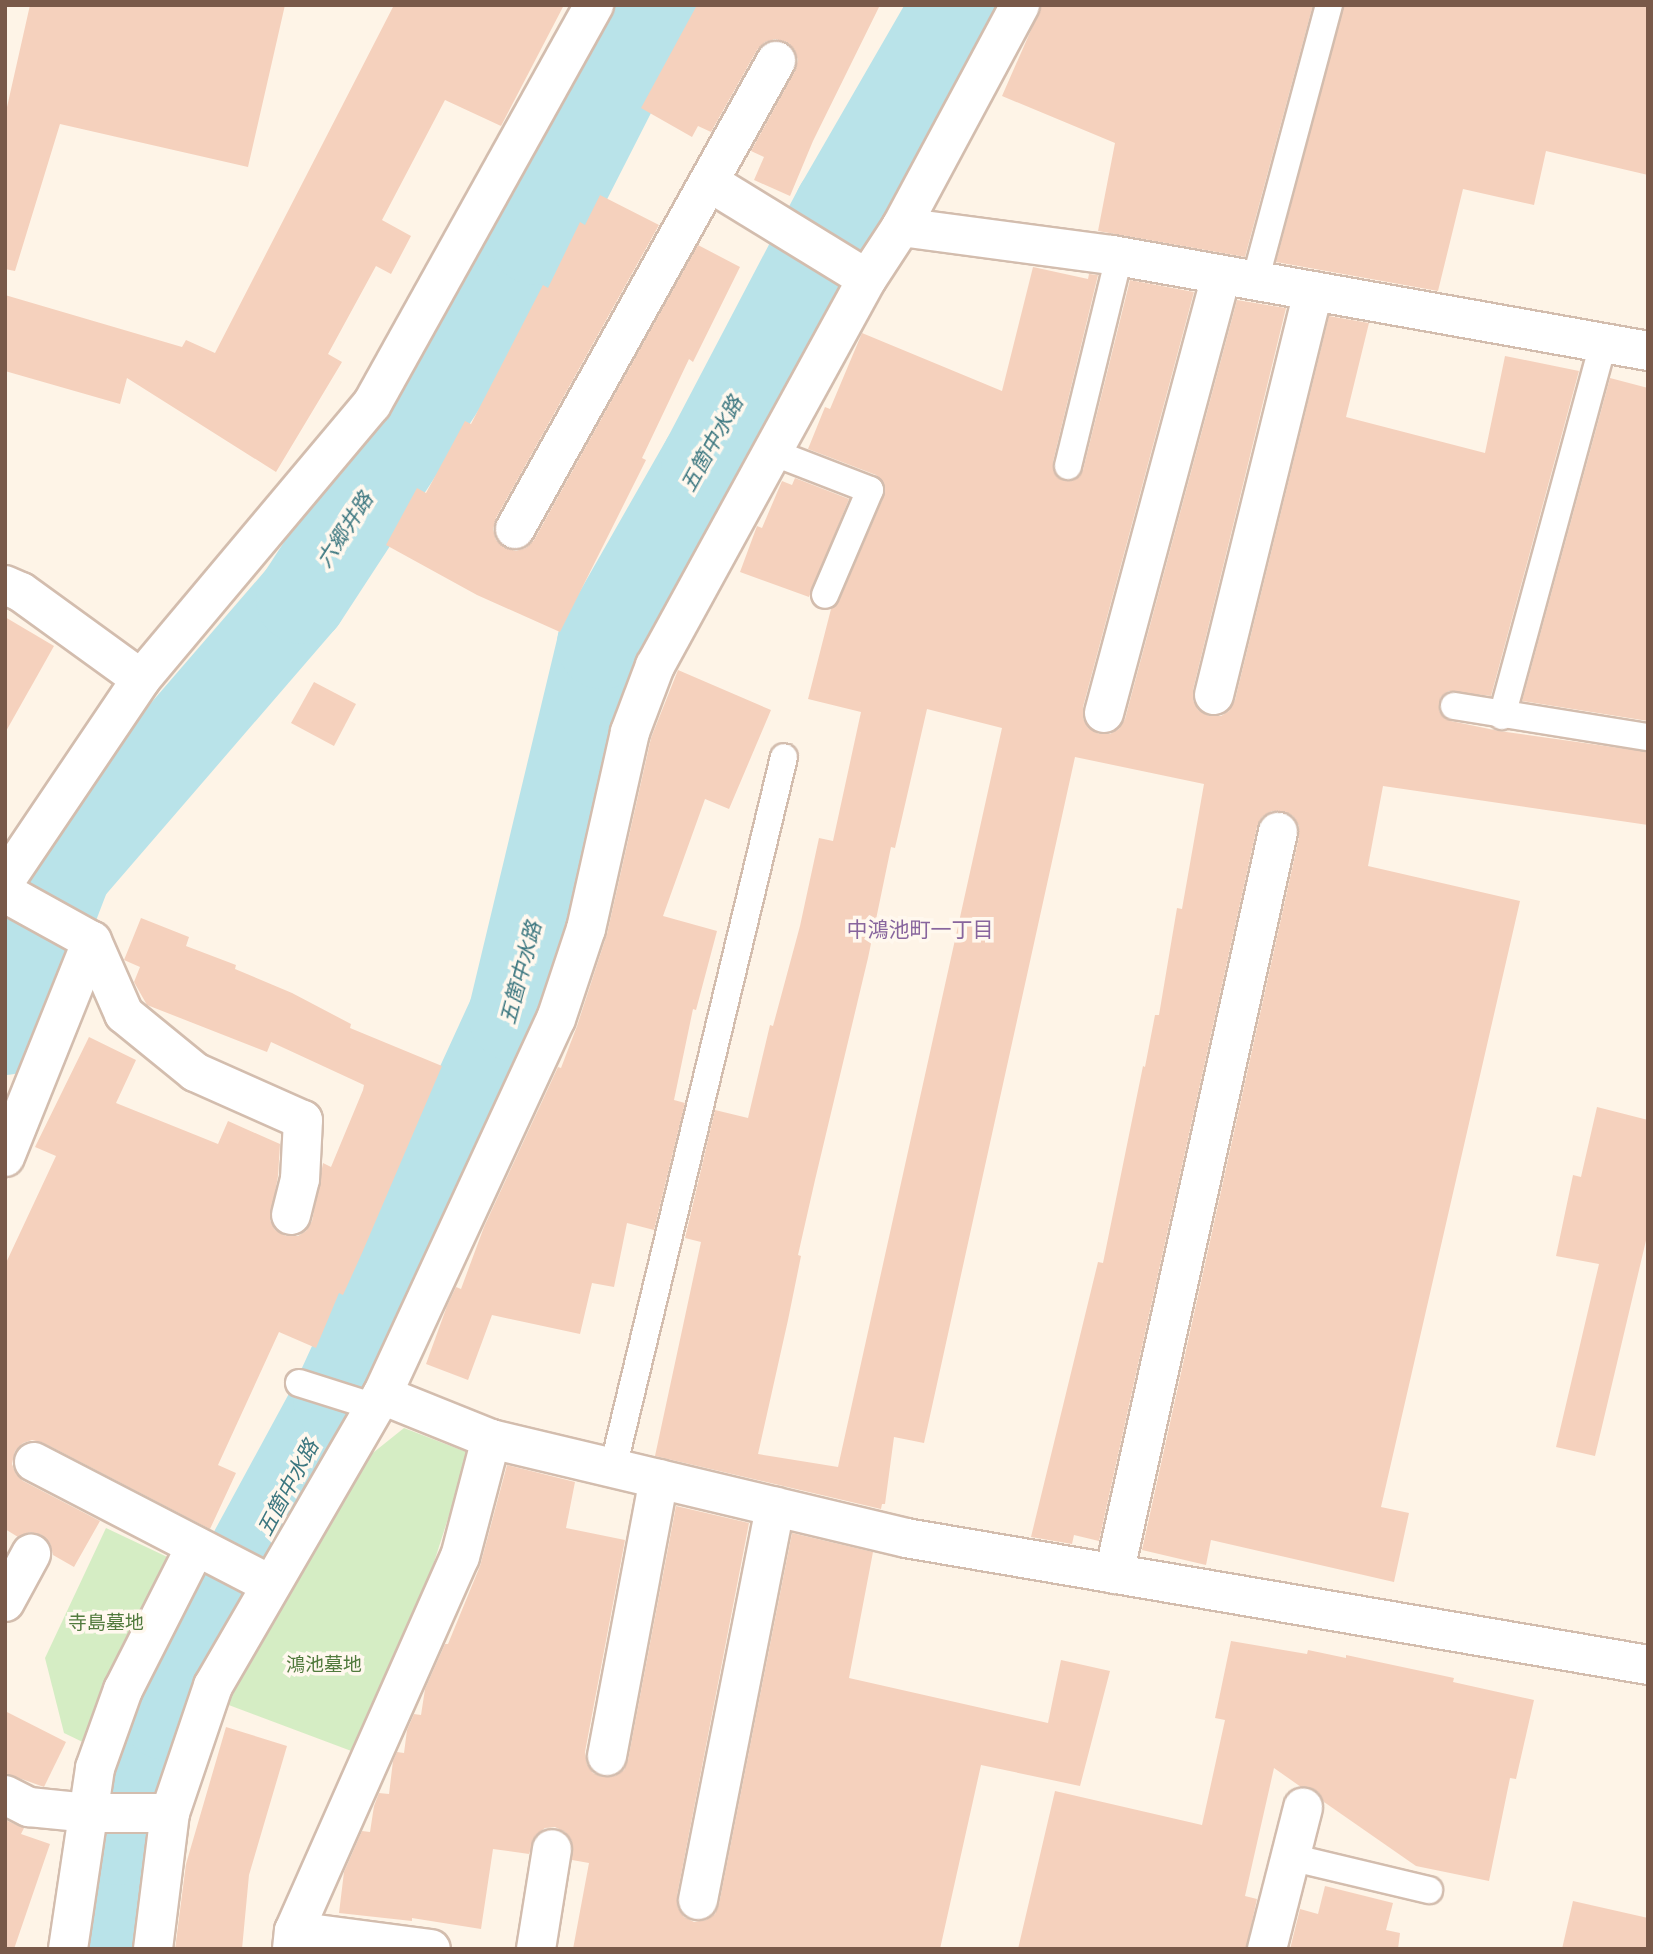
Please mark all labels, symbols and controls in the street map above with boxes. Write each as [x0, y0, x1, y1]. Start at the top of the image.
water label: 五箇中水路 [676, 392, 748, 496]
water label: 六郷井路 [312, 488, 378, 572]
district label: 中鴻池町一丁目 [847, 917, 993, 943]
water label: 五箇中水路 [495, 919, 547, 1027]
water label: 五箇中水路 [252, 1436, 324, 1540]
park label: 寺島墓地 [68, 1612, 144, 1634]
park label: 鴻池墓地 [286, 1654, 362, 1676]

